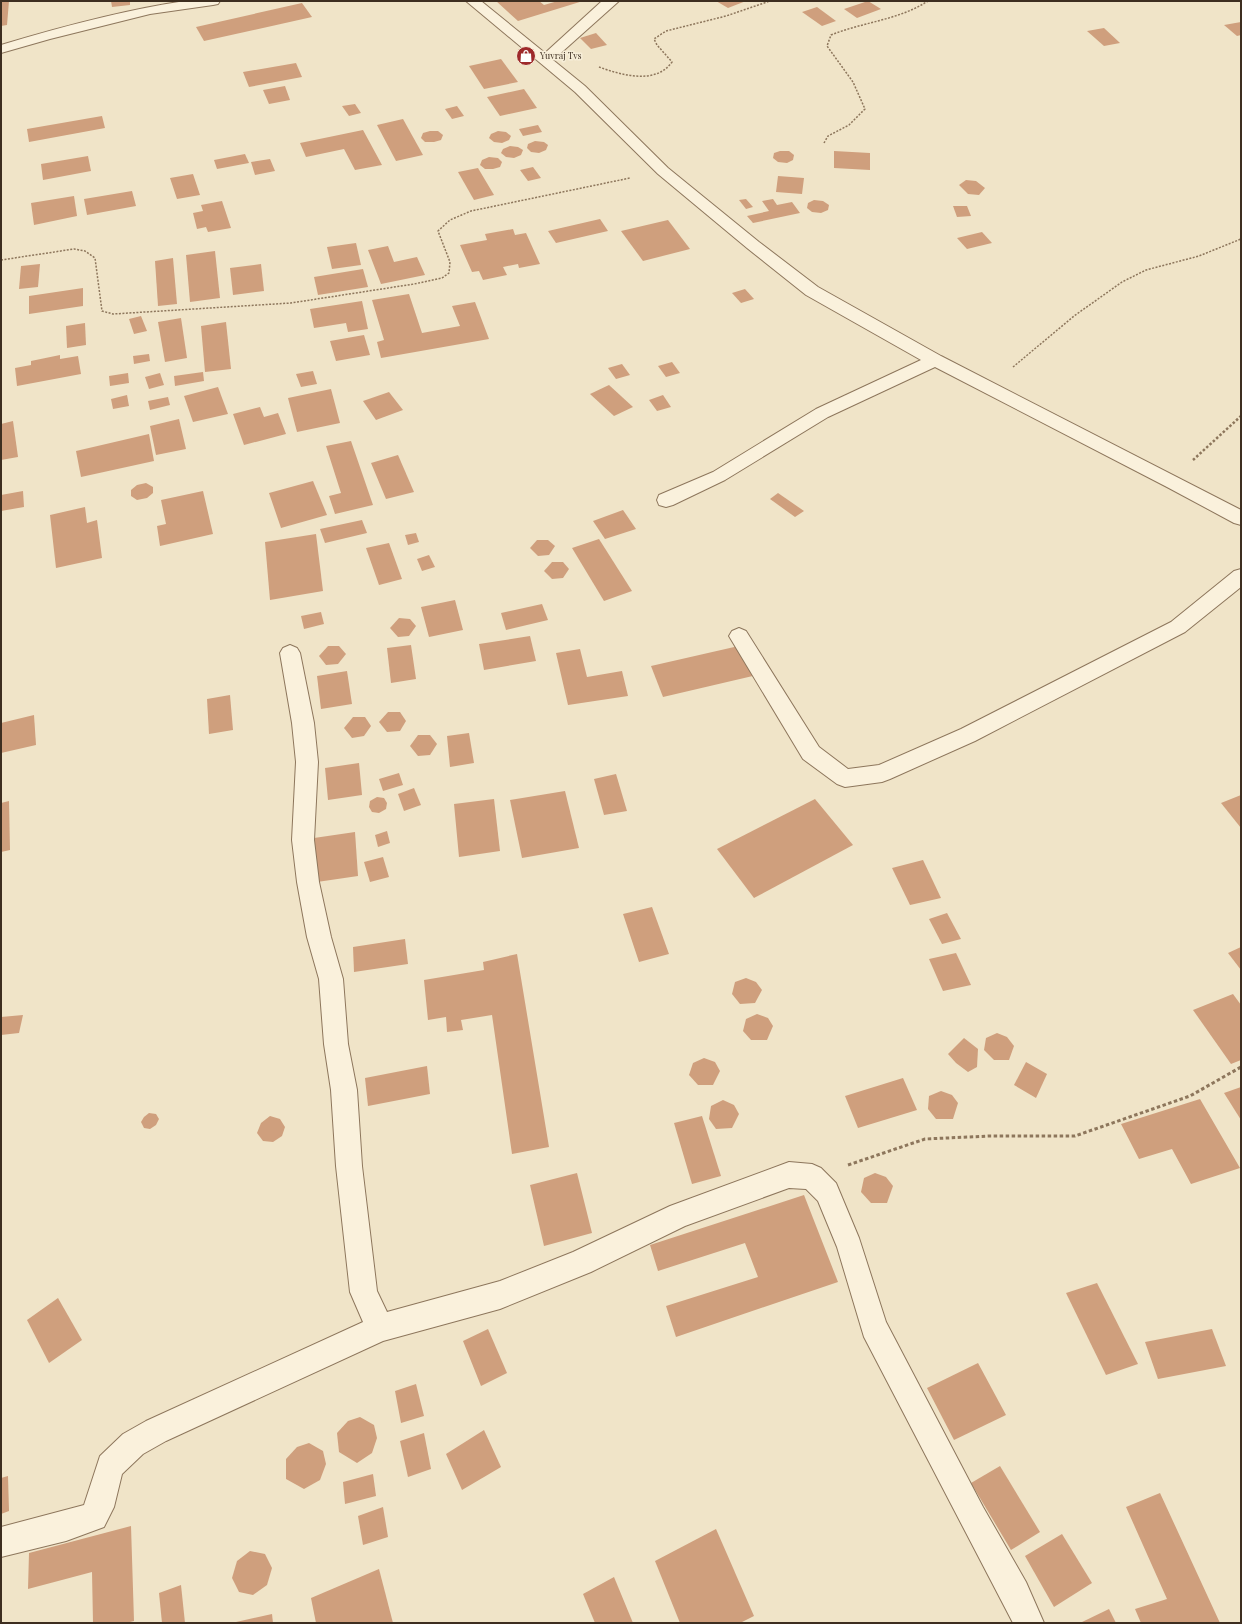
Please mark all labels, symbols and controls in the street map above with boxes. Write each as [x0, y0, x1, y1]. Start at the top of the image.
shop icon: Yuvraj Tvs [515, 45, 537, 67]
place label: Yuvraj Tvs [539, 49, 582, 61]

